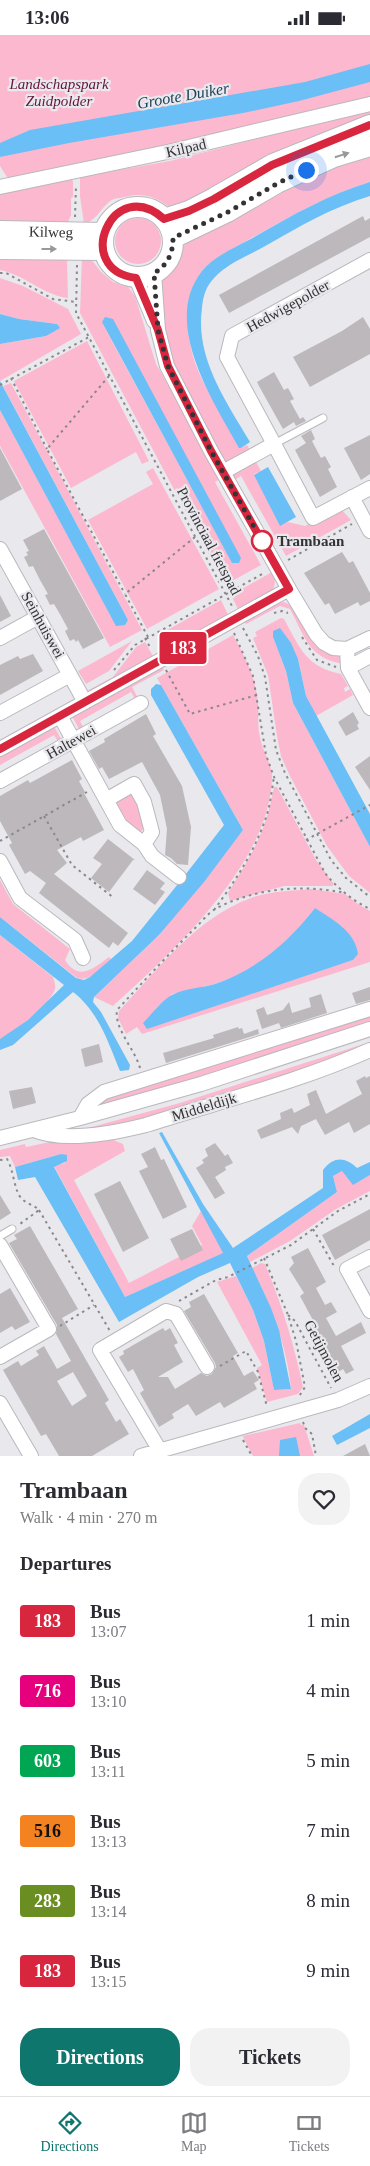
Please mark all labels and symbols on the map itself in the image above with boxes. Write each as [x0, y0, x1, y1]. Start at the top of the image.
park label: Landschapspark Zuidpolder [8, 76, 109, 109]
water label: Groote Duiker [136, 79, 231, 112]
street label: Kilpad [164, 136, 208, 160]
one-way arrow [334, 150, 349, 158]
your location [294, 158, 319, 183]
street label: Kilweg [29, 224, 74, 240]
one-way arrow [41, 245, 57, 253]
street label: Hedwigepolder [244, 277, 332, 335]
street label: Provinciaal fietspad [174, 484, 244, 598]
marker: Trambaan [251, 530, 273, 552]
place label: Trambaan [277, 533, 345, 549]
street label: Seinhuiswei [18, 589, 68, 661]
line badge: 183 [154, 632, 212, 664]
street label: Haltewei [43, 722, 99, 762]
street label: Middeldijk [170, 1089, 239, 1124]
street label: Getijmolen [301, 1317, 347, 1385]

